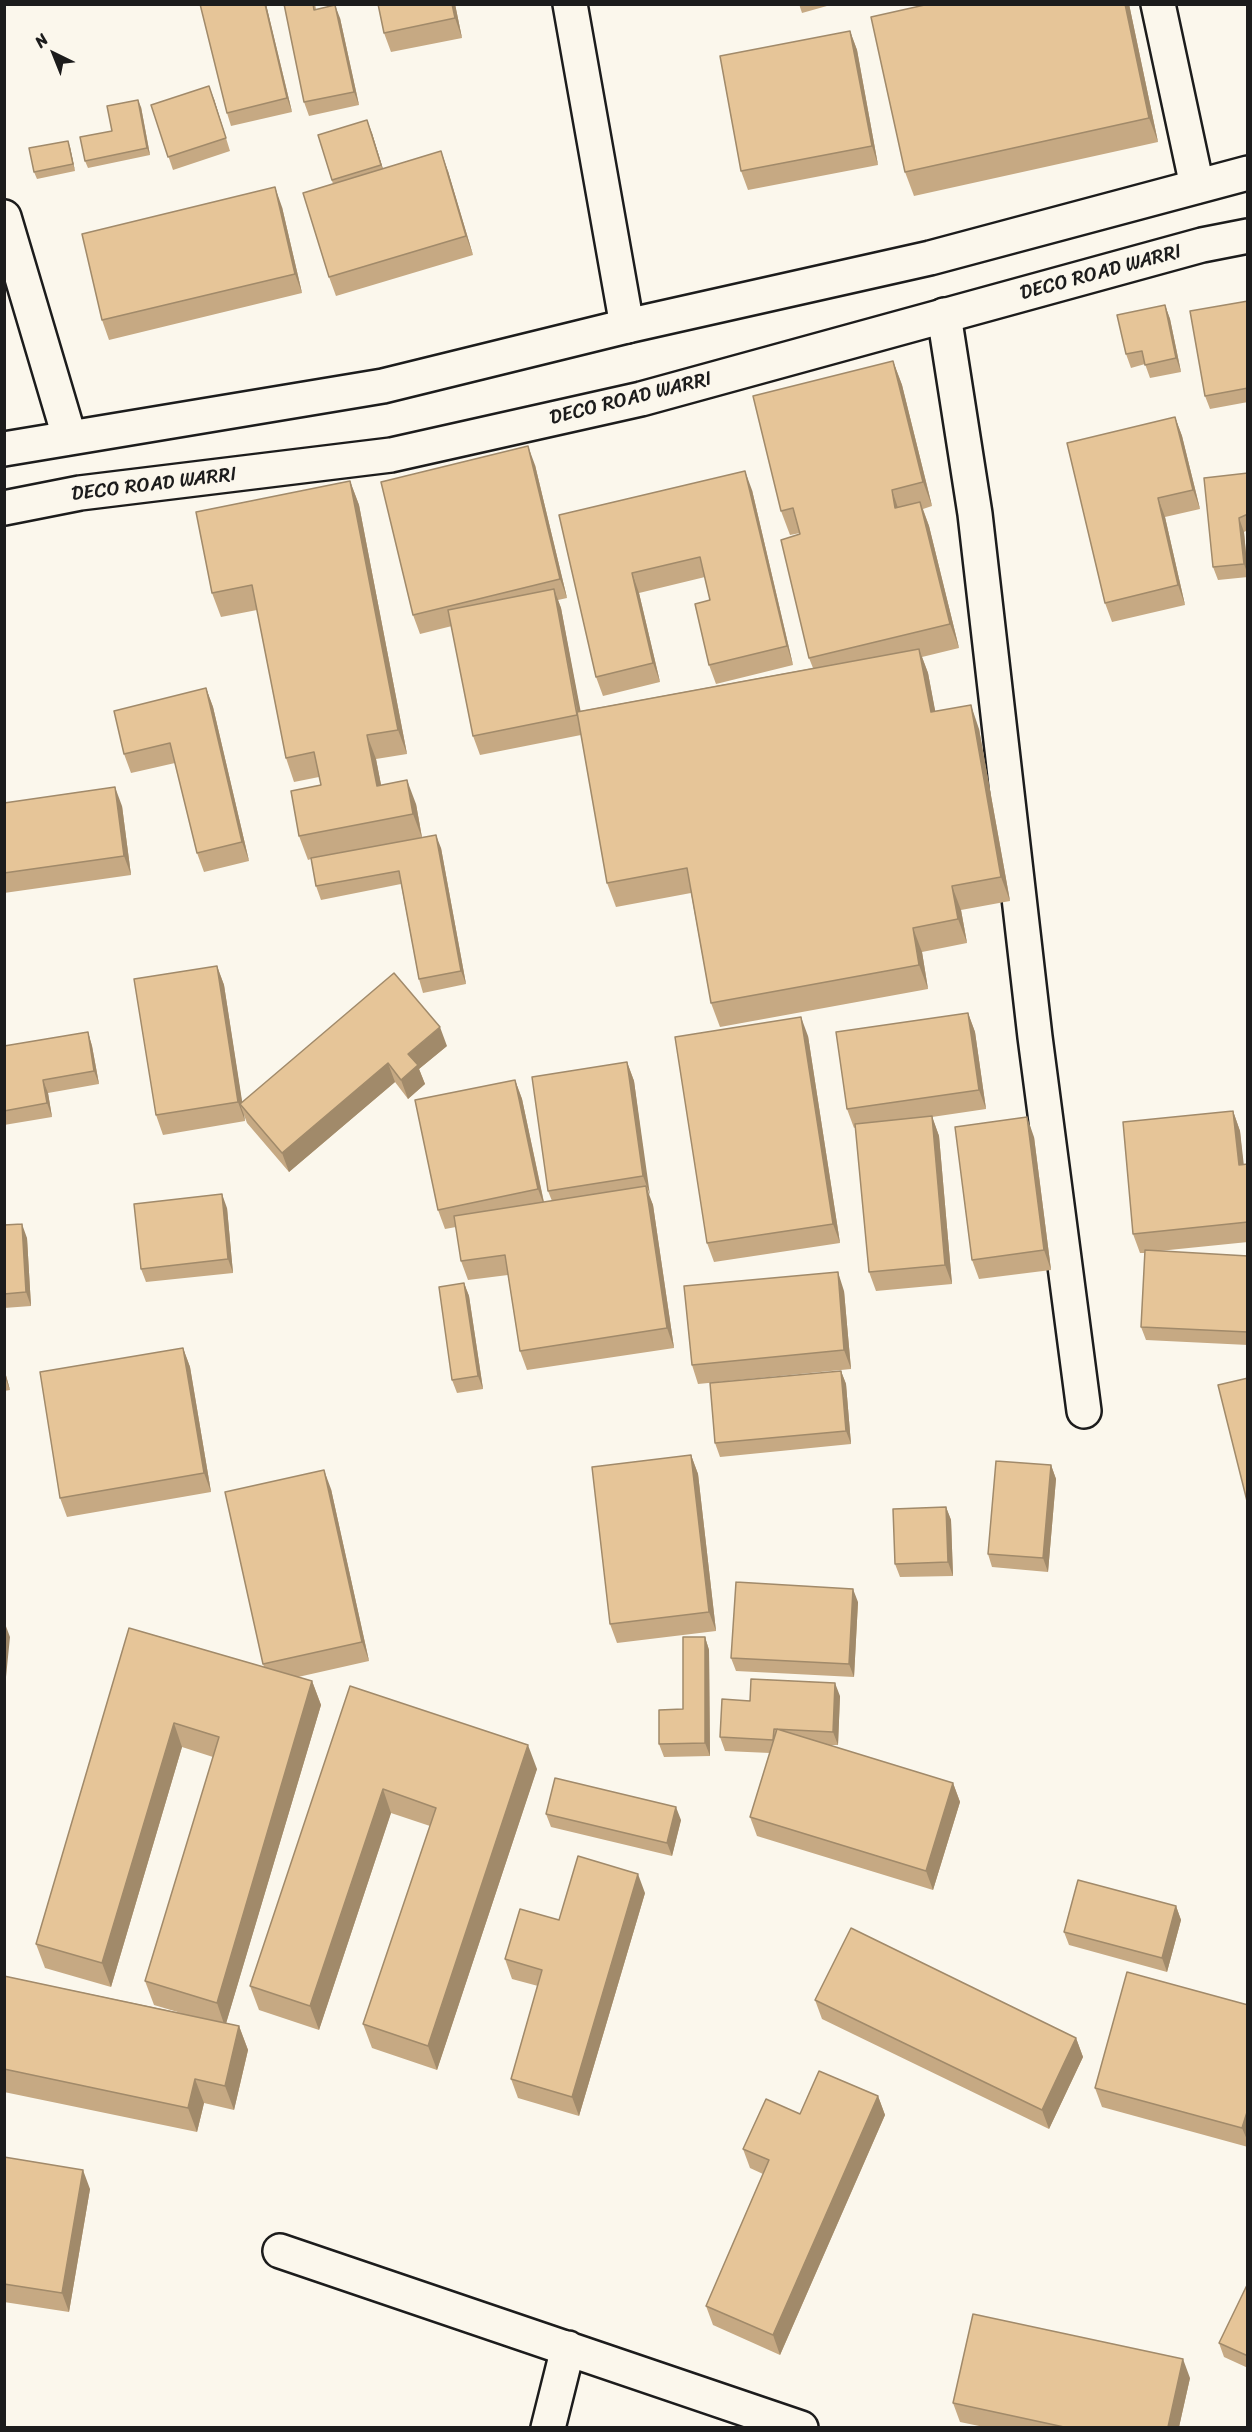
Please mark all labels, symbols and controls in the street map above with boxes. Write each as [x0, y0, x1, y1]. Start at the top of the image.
north arrow [24, 24, 84, 84]
text: N [27, 26, 55, 55]
street label: DECO ROAD WARRI [1018, 240, 1184, 306]
street label: DECO ROAD WARRI [548, 367, 714, 431]
street label: DECO ROAD WARRI [70, 463, 238, 507]

